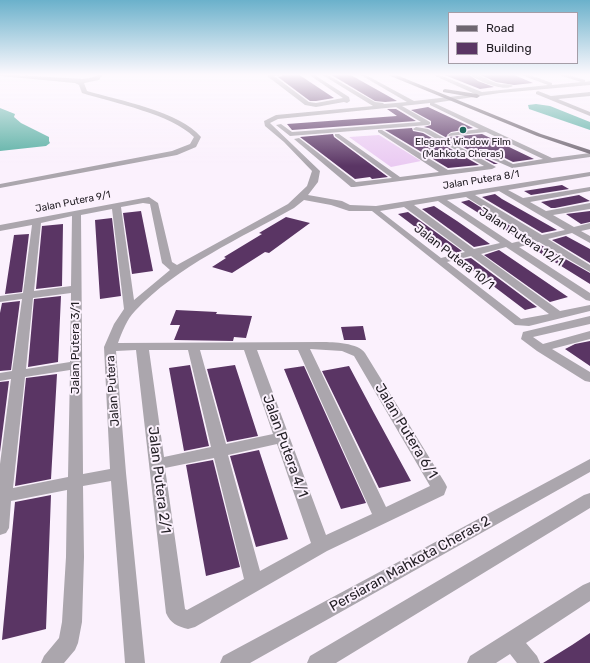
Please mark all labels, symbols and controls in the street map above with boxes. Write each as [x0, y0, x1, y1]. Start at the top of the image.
legend [448, 12, 578, 64]
text: Road [486, 21, 514, 35]
text: Building [486, 41, 532, 55]
marker: Elegant Window Film (Mahkota Cheras) [458, 125, 468, 135]
place label: Elegant Window Film (Mahkota Cheras) [415, 136, 511, 160]
street label: Jalan Putera 8/1 [442, 168, 520, 192]
street label: Jalan Putera 9/1 [34, 189, 112, 215]
street label: Jalan Putera 12/1 [476, 204, 566, 270]
street label: Jalan Putera 10/1 [411, 221, 497, 293]
street label: Jalan Putera 3/1 [69, 302, 83, 394]
street label: Jalan Putera [103, 355, 123, 427]
street label: Jalan Putera 6/1 [371, 380, 441, 482]
street label: Jalan Putera 4/1 [259, 392, 311, 500]
street label: Jalan Putera 2/1 [144, 426, 174, 534]
street label: Persiaran Mahkota Cheras 2 [327, 513, 493, 615]

